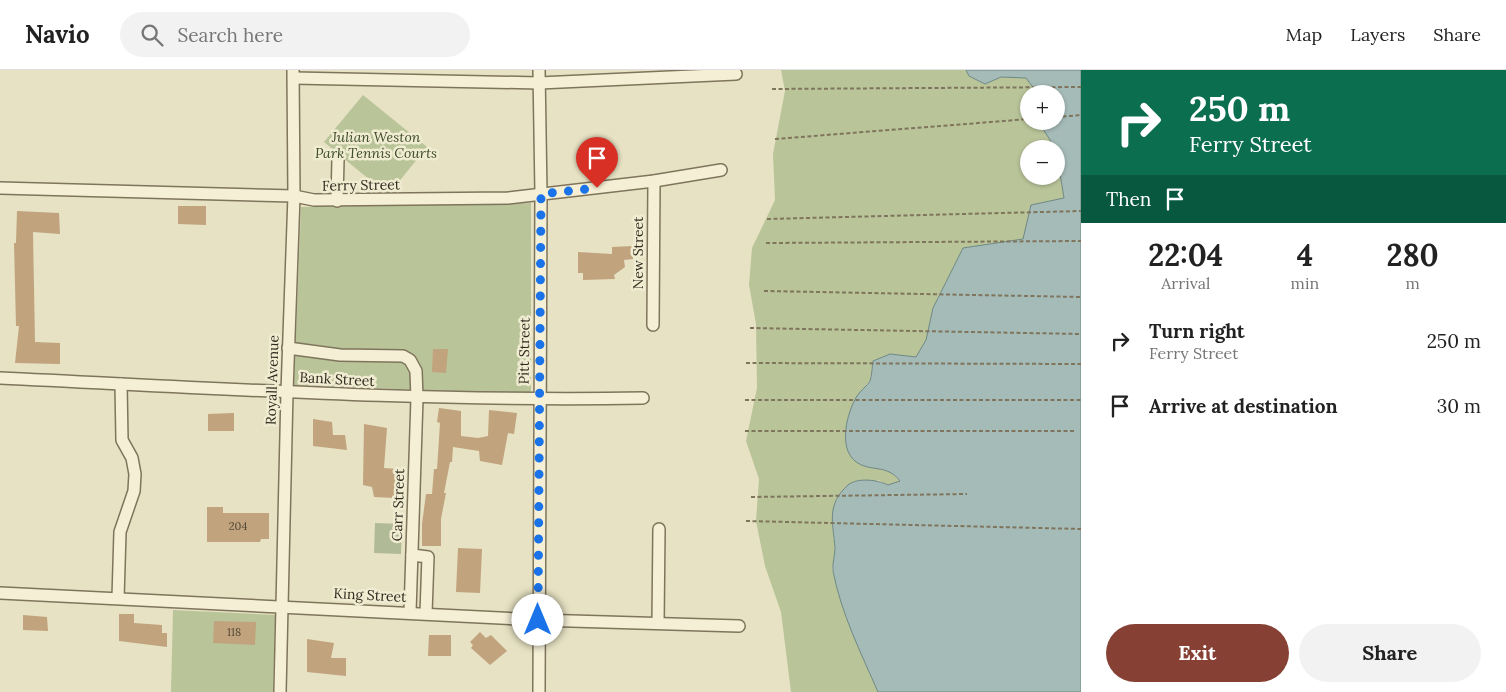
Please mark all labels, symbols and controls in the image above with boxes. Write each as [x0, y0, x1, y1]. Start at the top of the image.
search box [120, 12, 470, 57]
text: Navio [25, 19, 90, 50]
icon: search [138, 21, 166, 49]
text: Search here [178, 23, 283, 47]
text: Map [1286, 23, 1322, 46]
text: Layers [1350, 23, 1405, 46]
text: Share [1433, 23, 1481, 46]
map controls [1020, 85, 1065, 185]
button: + [1020, 85, 1065, 130]
text: 250 m [1189, 86, 1290, 131]
icon: right [1106, 90, 1171, 155]
park label: Julian Weston Park Tennis Courts [315, 128, 437, 162]
text: Ferry Street [1189, 130, 1312, 158]
pin [576, 137, 618, 188]
button: − [1020, 140, 1065, 185]
icon: arrive [583, 144, 611, 172]
street label: Ferry Street [322, 175, 401, 195]
icon: arrive [1161, 185, 1189, 213]
text: Then [1106, 187, 1151, 211]
street label: New Street [629, 216, 647, 289]
text: 22:04 [1148, 236, 1223, 274]
text: 4 [1297, 236, 1313, 274]
text: 280 [1386, 236, 1439, 274]
text: Arrival [1161, 273, 1210, 293]
text: min [1291, 273, 1319, 293]
text: m [1405, 273, 1420, 293]
street label: Pitt Street [514, 317, 534, 385]
text: Turn right [1149, 319, 1245, 343]
icon: right [1106, 327, 1134, 355]
text: 250 m [1427, 329, 1481, 353]
street label: Royall Avenue [261, 334, 283, 425]
text: Ferry Street [1149, 343, 1238, 363]
street label: Bank Street [299, 368, 376, 390]
icon: arrive [1106, 392, 1134, 420]
text: Arrive at destination [1149, 394, 1338, 418]
text: 30 m [1437, 394, 1481, 418]
street label: Carr Street [388, 468, 408, 542]
house number: 204 [229, 519, 247, 533]
street label: King Street [333, 584, 408, 606]
position arrow [511, 593, 563, 645]
button: Exit [1106, 624, 1289, 682]
button: Share [1299, 624, 1481, 682]
house number: 118 [227, 625, 241, 639]

